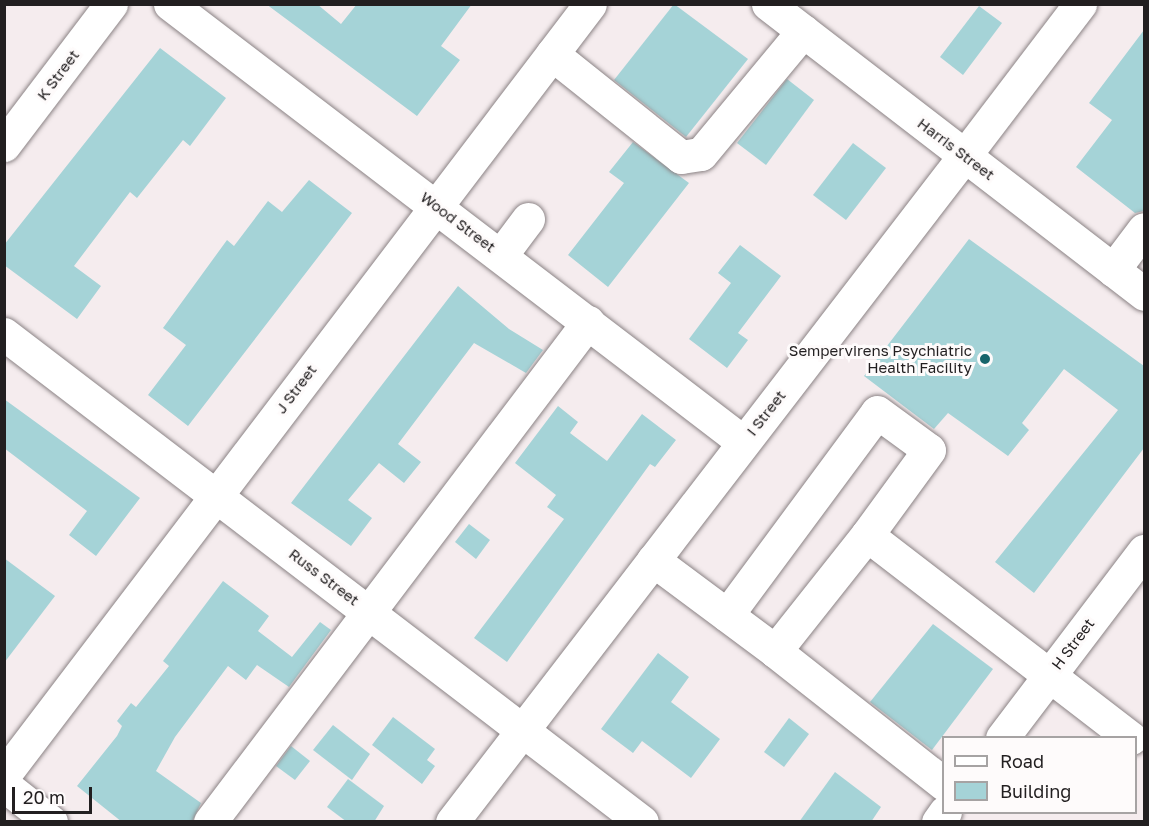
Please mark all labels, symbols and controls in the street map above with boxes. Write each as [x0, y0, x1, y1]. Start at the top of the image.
street label: K Street [33, 46, 83, 104]
street label: Harris Street [914, 114, 998, 184]
street label: Wood Street [417, 188, 499, 256]
place label: Sempervirens Psychiatric Health Facility [789, 341, 972, 376]
marker: Sempervirens Psychiatric Health Facility [976, 350, 994, 368]
street label: J Street [272, 361, 320, 417]
street label: I Street [743, 387, 789, 439]
street label: Russ Street [285, 545, 363, 609]
street label: H Street [1048, 615, 1098, 673]
legend [942, 736, 1137, 814]
text: Road [1000, 750, 1044, 772]
scale bar [15, 775, 94, 813]
text: Building [1000, 780, 1071, 802]
text: 20 m [23, 786, 65, 808]

